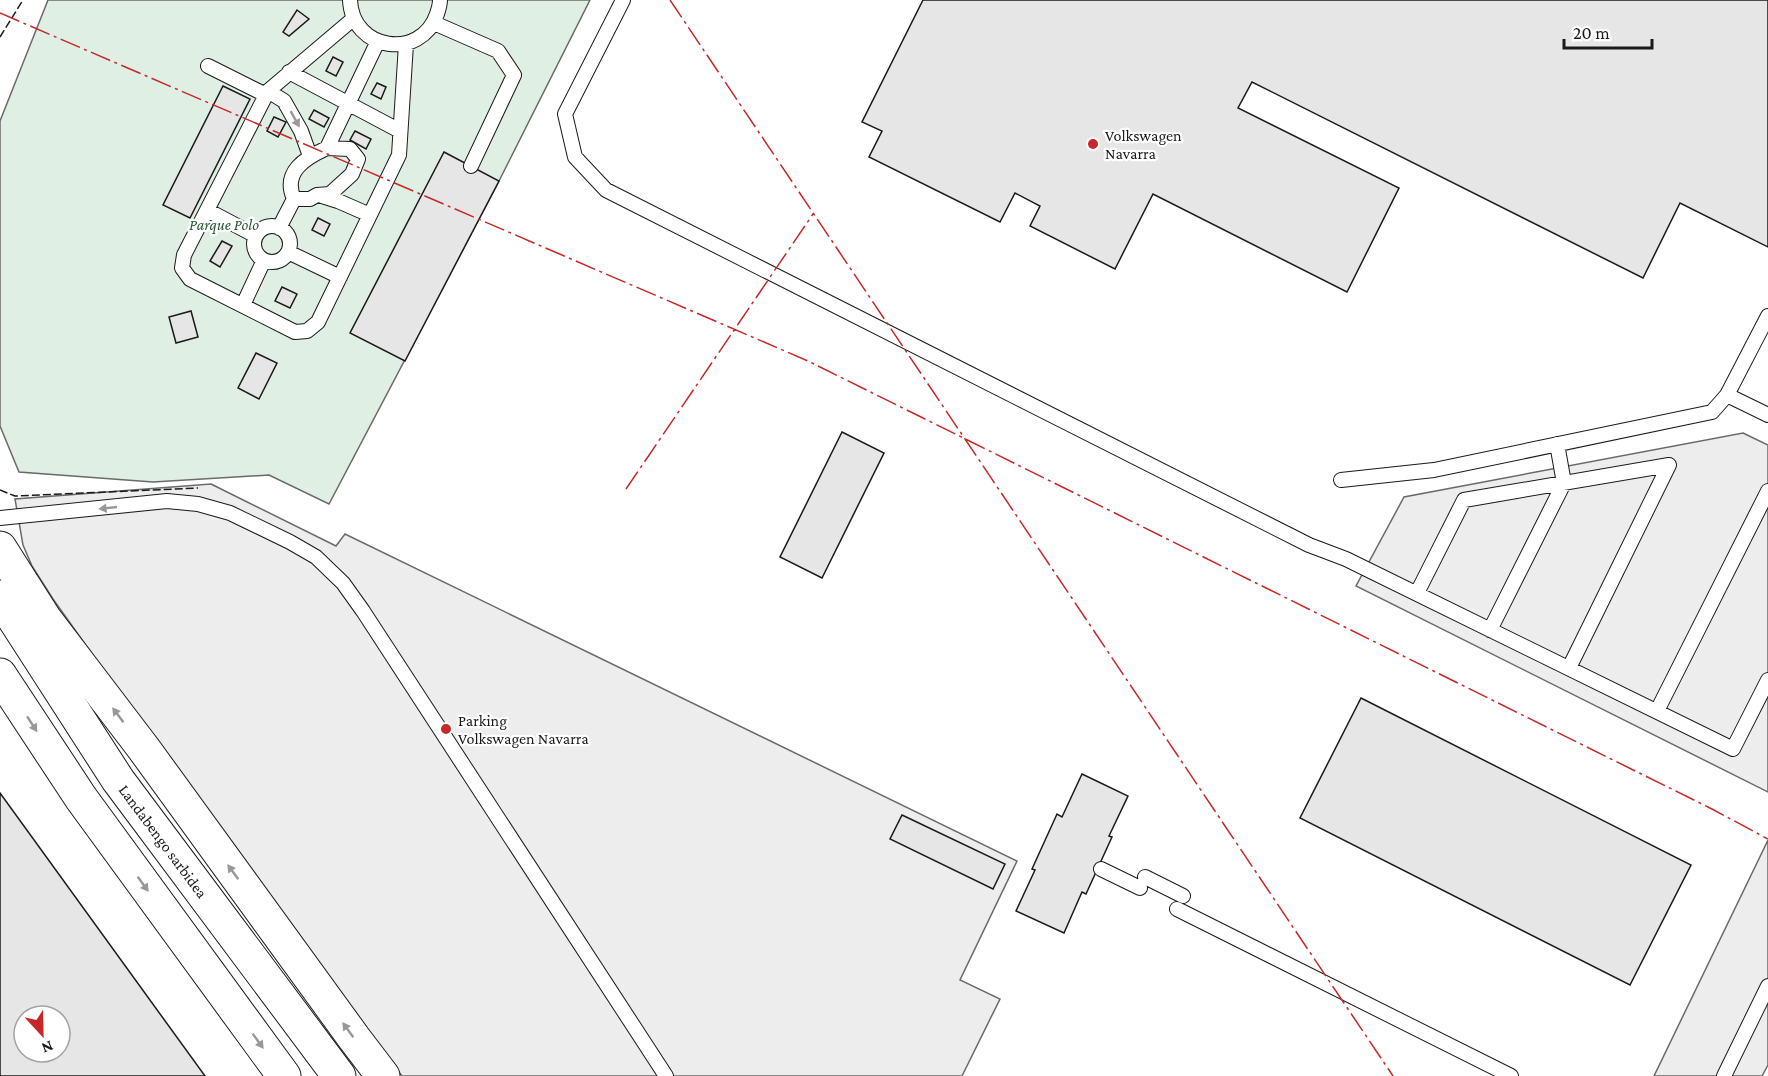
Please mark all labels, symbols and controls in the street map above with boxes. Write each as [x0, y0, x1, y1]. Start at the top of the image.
scale bar [1564, 12, 1652, 50]
text: 20 m [1573, 23, 1610, 43]
one-way arrow [290, 111, 300, 128]
place label: Volkswagen Navarra [1105, 127, 1182, 162]
marker: Volkswagen Navarra [1086, 137, 1100, 151]
park label: Parque Polo [189, 216, 259, 234]
one-way arrow [99, 503, 118, 512]
one-way arrow [112, 707, 124, 722]
place label: Parking Volkswagen Navarra [458, 712, 589, 748]
one-way arrow [26, 716, 37, 732]
marker: Parking Volkswagen Navarra [439, 722, 453, 736]
street label: Landabengo sarbidea [115, 782, 211, 902]
one-way arrow [227, 865, 239, 881]
one-way arrow [137, 875, 149, 891]
north arrow [12, 1004, 72, 1064]
one-way arrow [342, 1022, 354, 1038]
one-way arrow [252, 1033, 264, 1049]
text: N [39, 1038, 56, 1057]

